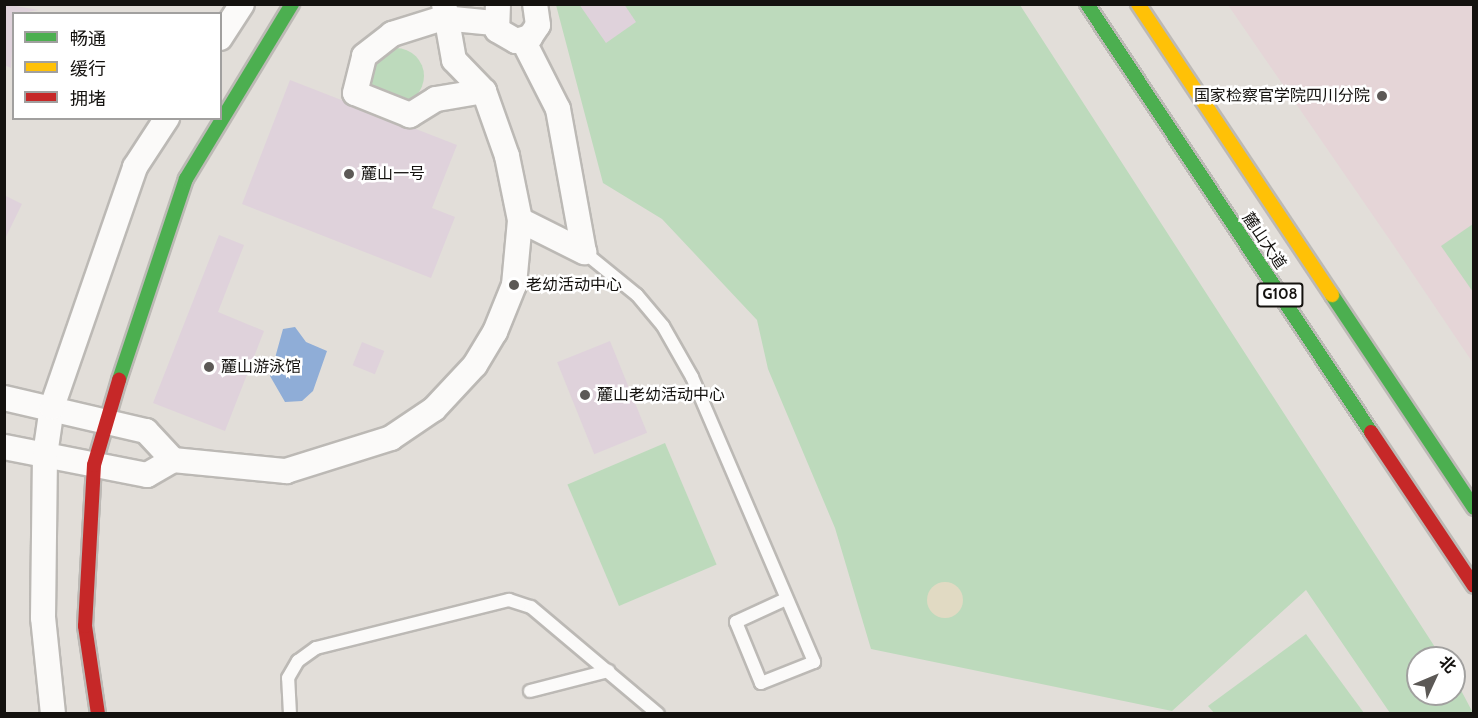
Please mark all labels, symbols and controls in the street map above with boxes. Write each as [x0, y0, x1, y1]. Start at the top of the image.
legend [12, 12, 222, 120]
text: 畅通 [70, 28, 106, 50]
text: 缓行 [70, 58, 106, 80]
place label: 国家检察官学院四川分院 [1194, 86, 1370, 106]
text: 拥堵 [70, 88, 106, 110]
marker: 国家检察官学院四川分院 [1375, 89, 1389, 103]
place label: 麓山一号 [361, 164, 425, 184]
marker: 麓山一号 [342, 167, 356, 181]
street label: 麓山大道 [1238, 209, 1290, 273]
place label: 老幼活动中心 [526, 275, 622, 295]
marker: 老幼活动中心 [507, 278, 521, 292]
road number: G108 [1256, 283, 1304, 307]
place label: 麓山游泳馆 [221, 357, 301, 377]
marker: 麓山游泳馆 [202, 360, 216, 374]
place label: 麓山老幼活动中心 [597, 385, 725, 405]
marker: 麓山老幼活动中心 [578, 388, 592, 402]
north arrow [1406, 646, 1466, 706]
text: 北 [1435, 652, 1460, 677]

